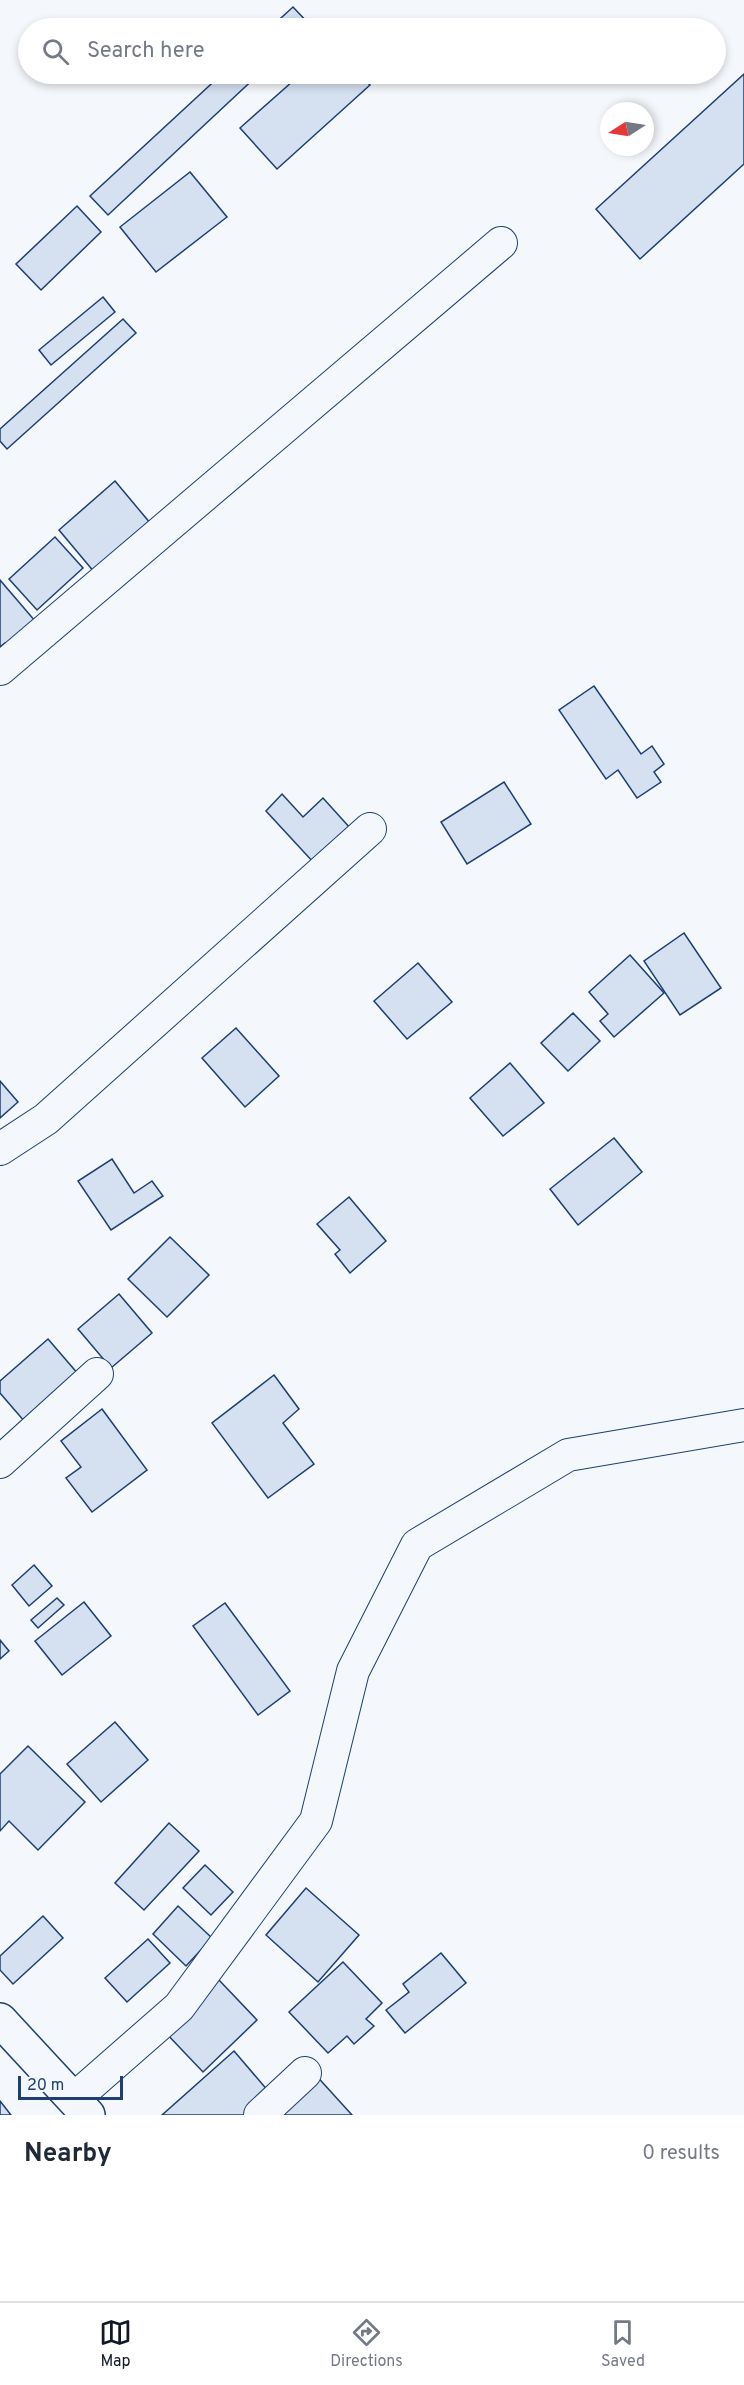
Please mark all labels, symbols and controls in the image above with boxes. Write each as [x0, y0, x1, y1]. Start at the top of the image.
search box [18, 18, 726, 84]
icon: search [39, 35, 72, 68]
text: Search here [87, 38, 205, 65]
north arrow [600, 102, 654, 156]
scale bar [18, 2073, 123, 2100]
text: 20 m [27, 2076, 64, 2096]
text: Nearby [24, 2138, 112, 2171]
text: 0 results [642, 2141, 720, 2167]
tab: Map [99, 2316, 132, 2372]
tab: Directions [330, 2316, 403, 2372]
tab: Saved [601, 2316, 645, 2372]

